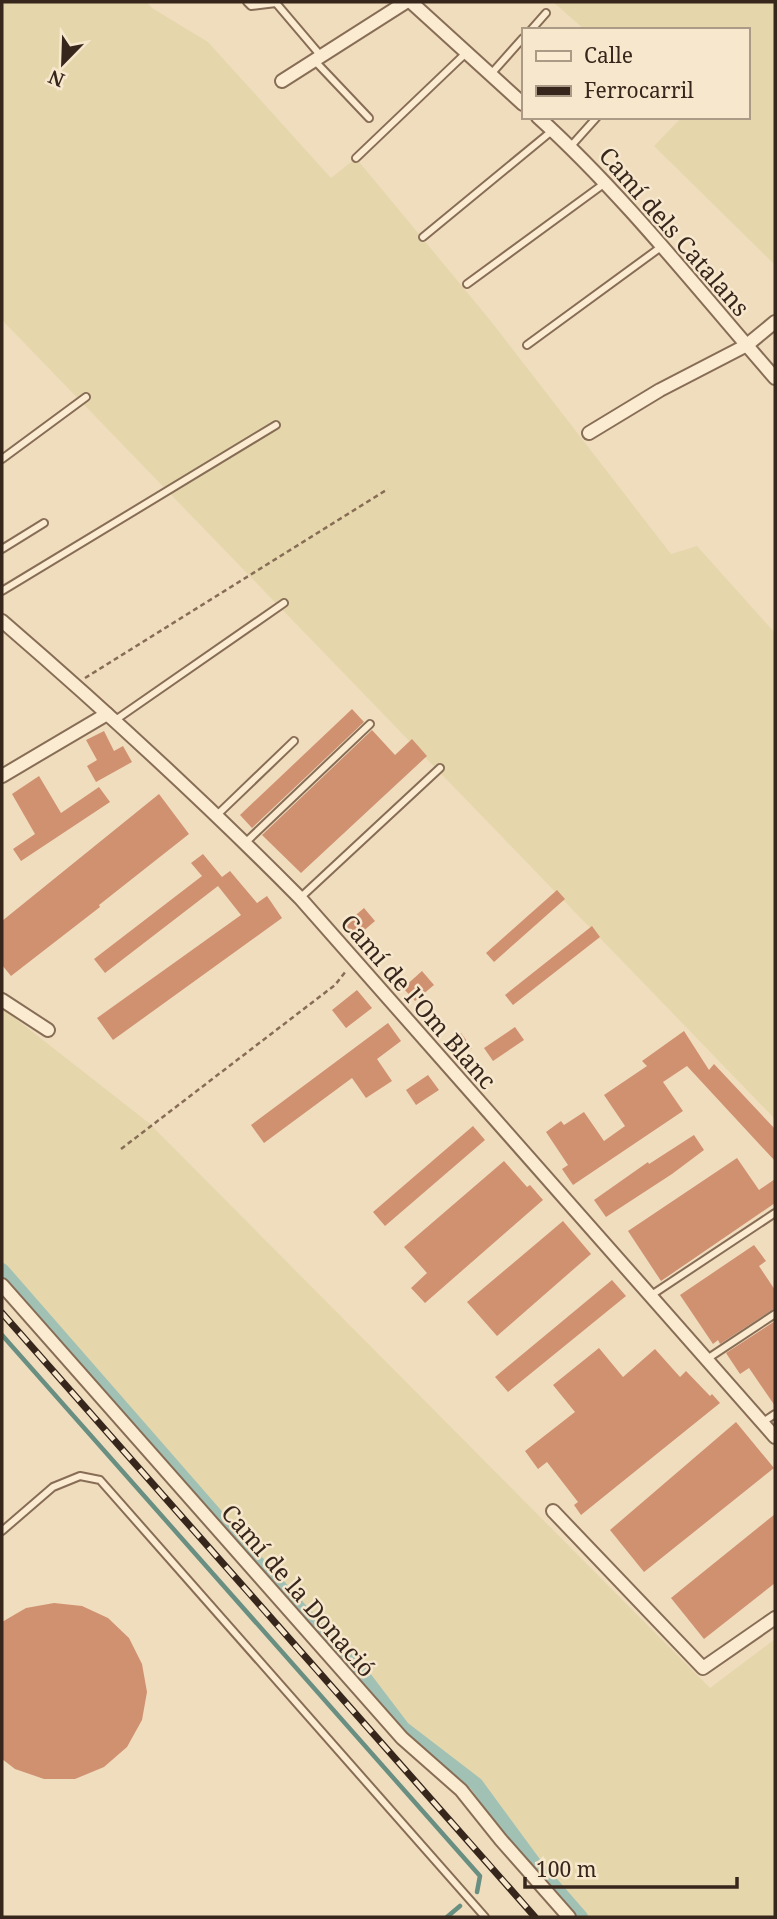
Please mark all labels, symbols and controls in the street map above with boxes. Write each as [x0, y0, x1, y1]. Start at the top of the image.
north arrow [28, 28, 98, 98]
legend [522, 28, 749, 119]
text: Calle [584, 41, 633, 69]
text: N [44, 64, 68, 94]
text: Ferrocarril [584, 76, 694, 104]
street label: Camí dels Catalans [592, 139, 758, 323]
street label: Camí de l'Om Blanc [334, 906, 504, 1096]
street label: Camí de la Donació [215, 1496, 383, 1684]
scale bar [525, 1846, 737, 1890]
text: 100 m [536, 1855, 597, 1883]

